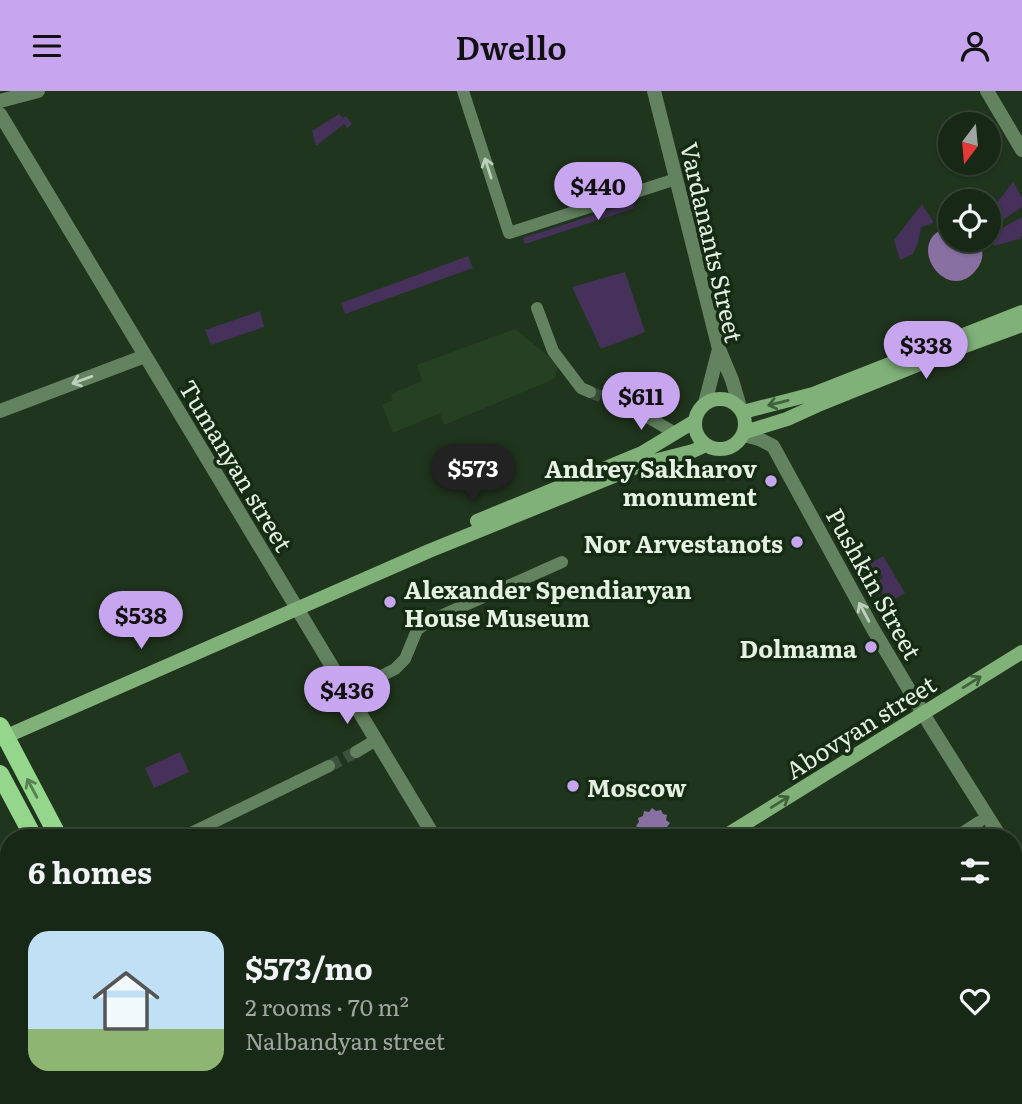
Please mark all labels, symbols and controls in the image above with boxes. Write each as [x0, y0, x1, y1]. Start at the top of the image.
text: Dwello [455, 22, 567, 70]
icon: menu [28, 27, 66, 65]
icon: person [956, 27, 994, 65]
north arrow [938, 112, 1001, 175]
map controls [938, 112, 1001, 252]
street label: Vardanants Street [673, 138, 753, 346]
one-way arrow [481, 157, 493, 179]
pin: $440 [557, 163, 639, 222]
text: $440 [570, 168, 626, 202]
button: locate [938, 189, 1001, 252]
pin: $338 [885, 321, 967, 381]
text: $338 [900, 327, 952, 361]
street label: Tumanyan street [172, 372, 302, 558]
pin: $611 [600, 373, 682, 432]
one-way arrow [71, 375, 93, 387]
text: $611 [618, 378, 664, 412]
one-way arrow [767, 397, 790, 410]
pin: $573 [432, 445, 514, 504]
text: $573 [448, 450, 498, 484]
place label: Andrey Sakharov monument [545, 450, 757, 513]
marker: Andrey Sakharov monument [763, 473, 779, 489]
street label: Pushkin Street [819, 501, 931, 665]
place label: Nor Arvestanots [584, 525, 783, 560]
marker: Nor Arvestanots [789, 534, 805, 550]
place label: Alexander Spendiaryan House Museum [404, 571, 692, 634]
pin: $538 [100, 591, 182, 651]
marker: Alexander Spendiaryan House Museum [382, 594, 398, 610]
text: $538 [115, 597, 167, 631]
one-way arrow [857, 602, 871, 622]
place label: Dolmama [740, 630, 857, 665]
marker: Dolmama [863, 639, 879, 655]
street label: Abovyan street [778, 666, 942, 786]
pin: $436 [306, 667, 388, 726]
text: $436 [320, 672, 374, 706]
one-way arrow [962, 675, 982, 689]
place label: Moscow [587, 769, 687, 804]
one-way arrow [25, 778, 39, 798]
marker: Moscow [565, 778, 581, 794]
one-way arrow [770, 795, 789, 810]
text: 6 homes [28, 849, 152, 893]
icon: filters [956, 852, 994, 890]
text: $573/mo [245, 945, 373, 989]
icon: home [84, 959, 168, 1043]
icon: heart [956, 982, 994, 1020]
text: 2 rooms · 70 m² [245, 989, 409, 1023]
text: Nalbandyan street [245, 1023, 445, 1057]

